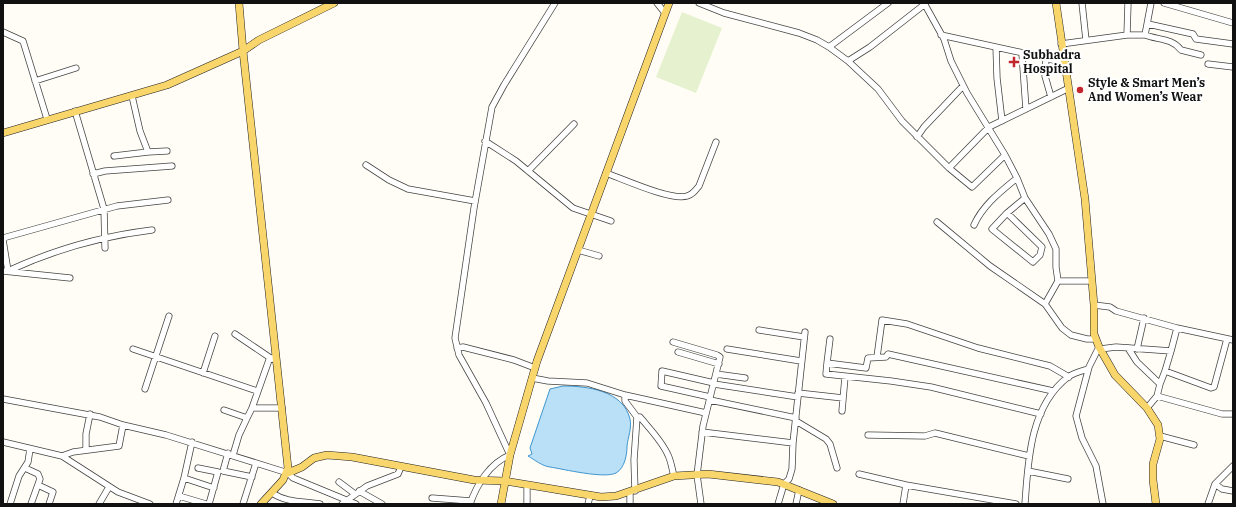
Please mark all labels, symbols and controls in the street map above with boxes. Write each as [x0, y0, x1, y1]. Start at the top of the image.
place label: Subhadra Hospital [1023, 47, 1081, 76]
marker: Subhadra Hospital [1008, 56, 1020, 68]
place label: Style & Smart Men’s And Women’s Wear [1088, 75, 1205, 104]
marker: Style & Smart Men’s And Women’s Wear [1075, 85, 1085, 95]

